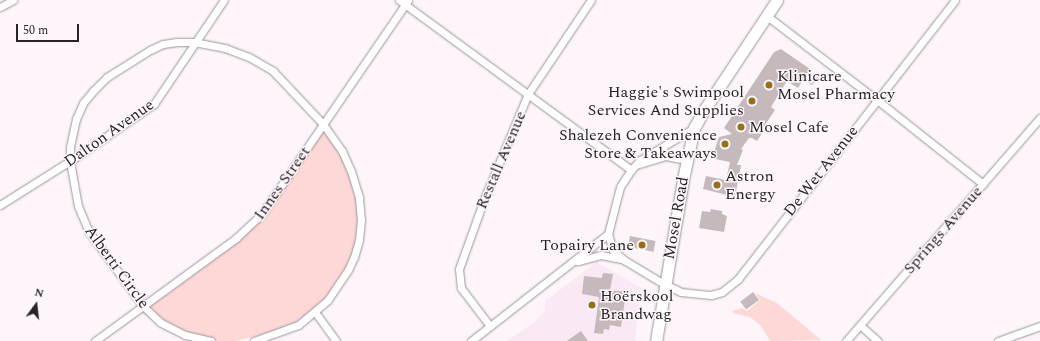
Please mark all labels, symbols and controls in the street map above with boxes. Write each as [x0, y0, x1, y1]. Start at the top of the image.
scale bar [18, 16, 81, 42]
text: 50 m [23, 21, 48, 40]
place label: Klinicare Mosel Pharmacy [777, 66, 895, 104]
marker: Klinicare Mosel Pharmacy [764, 80, 774, 90]
place label: Haggie's Swimpool Services And Supplies [588, 82, 744, 120]
street label: Dalton Avenue [60, 95, 158, 171]
marker: Haggie's Swimpool Services And Supplies [747, 96, 757, 106]
street label: Restall Avenue [472, 108, 530, 212]
place label: Mosel Cafe [749, 117, 829, 137]
marker: Mosel Cafe [736, 122, 746, 132]
street label: De Wet Avenue [780, 122, 862, 220]
place label: Shalezeh Convenience Store & Takeaways [559, 125, 717, 163]
marker: Shalezeh Convenience Store & Takeaways [720, 139, 730, 149]
street label: Innes Street [250, 142, 314, 224]
place label: Astron Energy [725, 166, 775, 204]
street label: Mosel Road [659, 175, 693, 261]
marker: Astron Energy [712, 180, 722, 190]
street label: Springs Avenue [900, 182, 986, 278]
street label: Alberti Circle [81, 222, 153, 312]
place label: Topairy Lane [540, 235, 634, 255]
marker: Topairy Lane [637, 240, 647, 250]
text: N [33, 284, 46, 302]
north arrow [16, 285, 56, 325]
place label: Hoërskool Brandwag [600, 286, 673, 324]
marker: Hoërskool Brandwag [587, 300, 597, 310]

